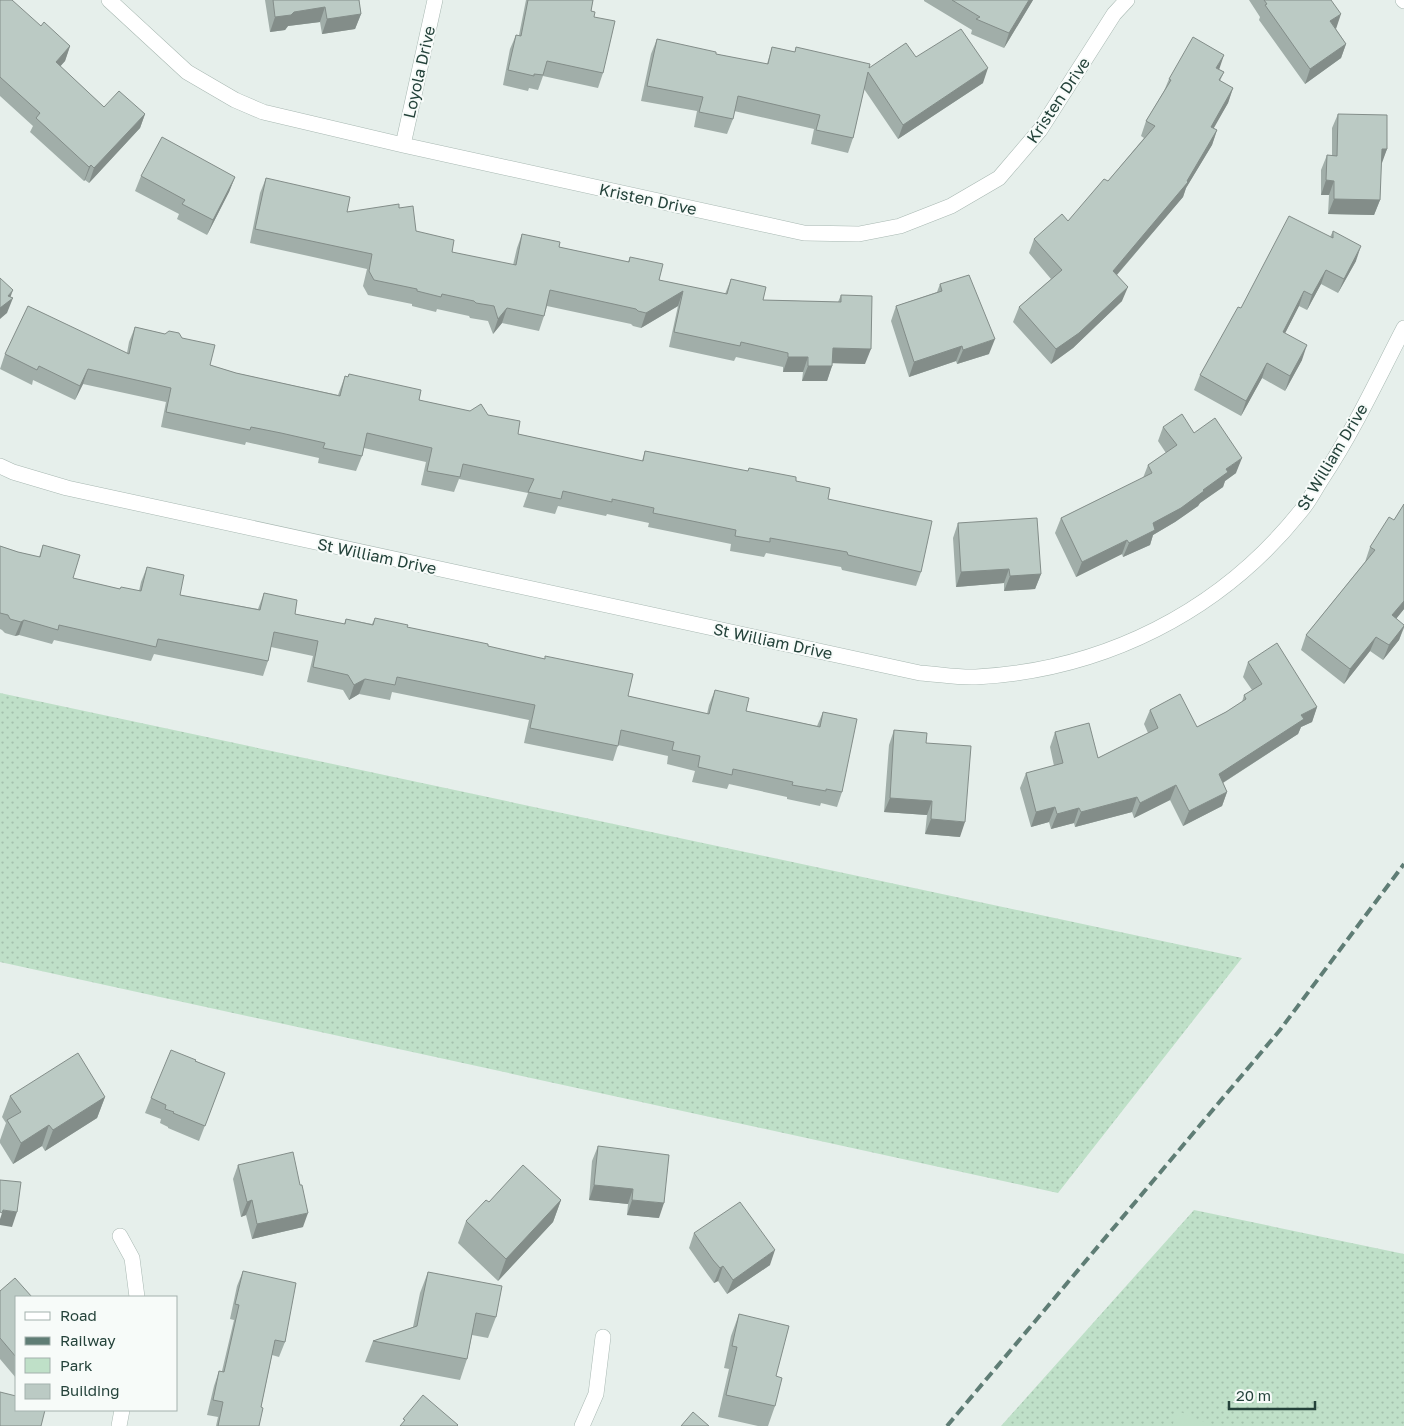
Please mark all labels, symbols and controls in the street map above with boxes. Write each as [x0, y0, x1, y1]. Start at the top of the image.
street label: Loyola Drive [399, 24, 439, 120]
street label: Kristen Drive [1022, 53, 1094, 147]
street label: Kristen Drive [597, 179, 699, 219]
street label: St William Drive [1292, 400, 1372, 514]
street label: St William Drive [316, 534, 438, 578]
street label: St William Drive [712, 619, 834, 663]
legend [15, 1296, 178, 1411]
text: Road [60, 1306, 97, 1324]
text: Railway [60, 1331, 116, 1349]
text: Park [60, 1356, 93, 1374]
scale bar [1229, 1378, 1315, 1410]
text: Building [60, 1381, 120, 1399]
text: 20 m [1236, 1386, 1271, 1404]

